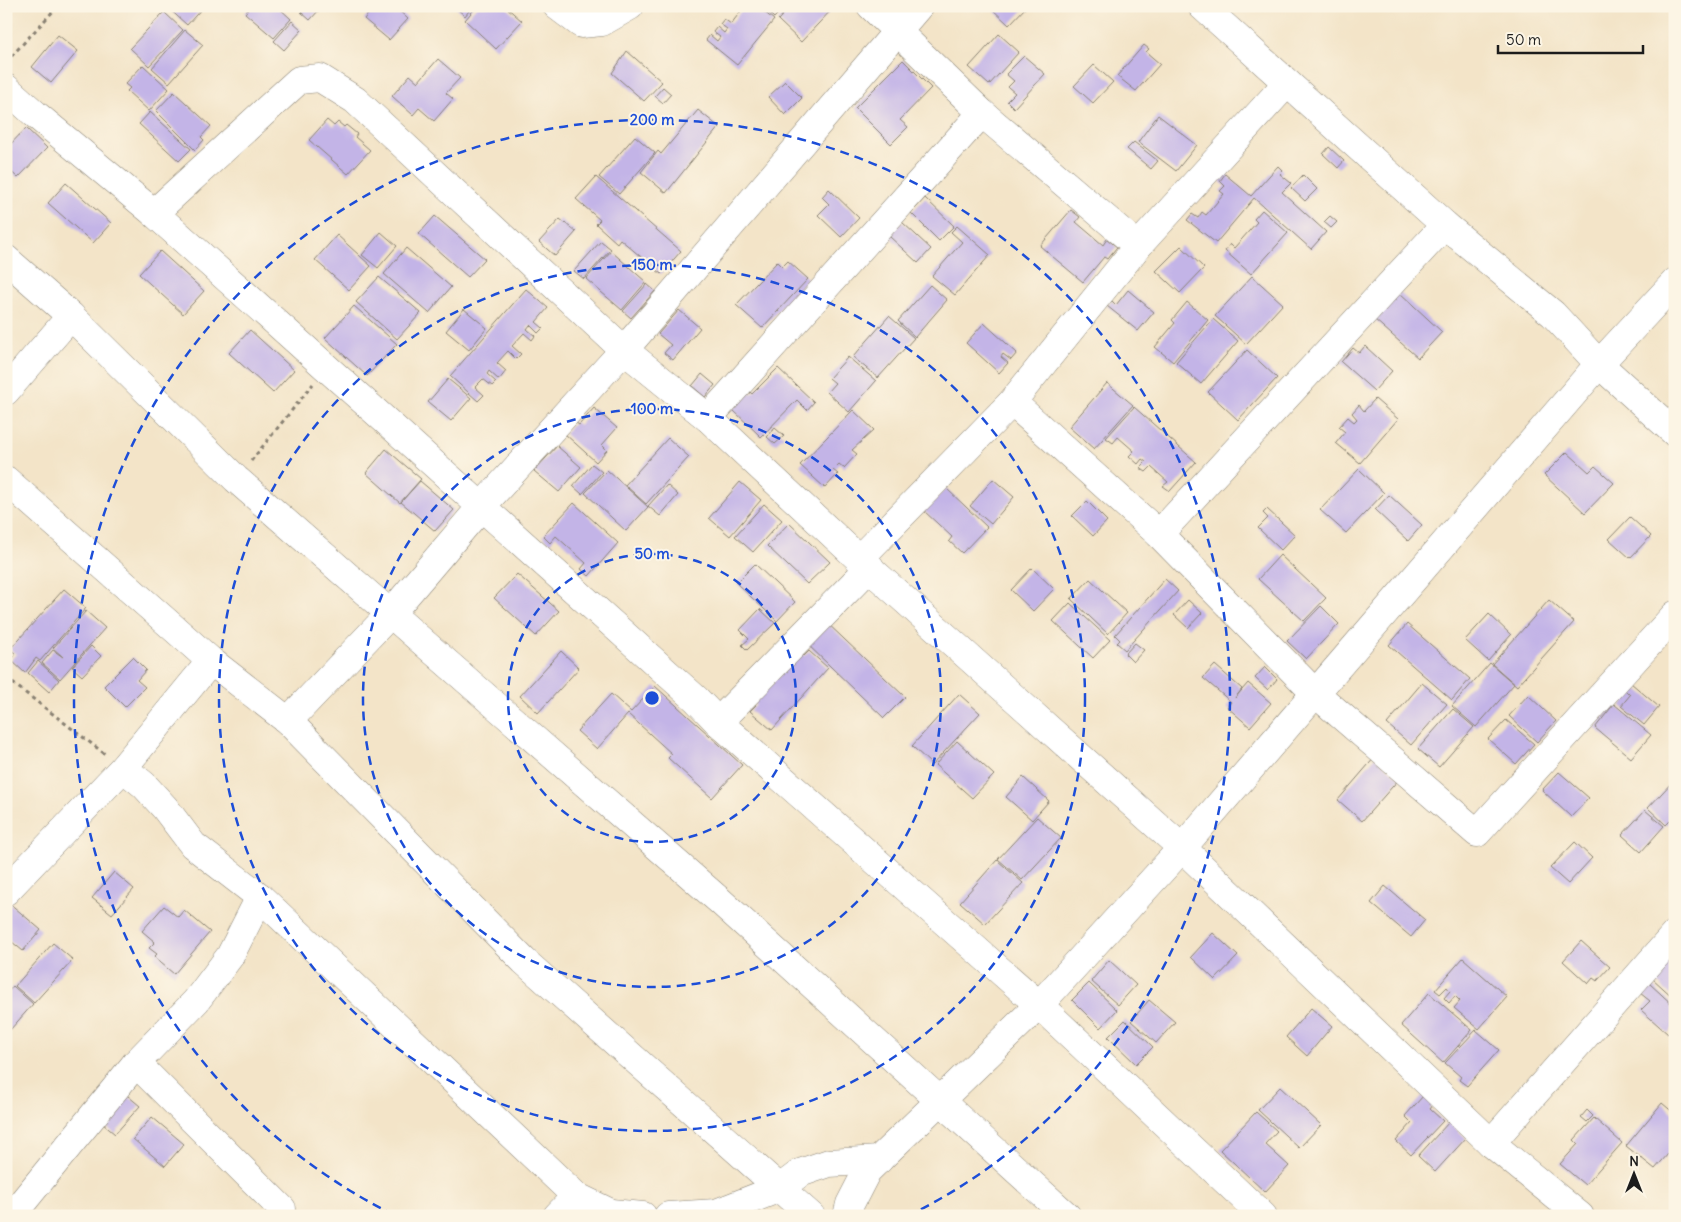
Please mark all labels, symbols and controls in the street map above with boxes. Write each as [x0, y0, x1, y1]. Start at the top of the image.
scale bar [1498, 22, 1644, 54]
text: 50 m [1506, 30, 1541, 49]
text: 200 m [630, 110, 674, 129]
text: 150 m [631, 255, 673, 274]
text: 100 m [631, 399, 673, 418]
text: 50 m [634, 544, 670, 563]
centre of rings [643, 689, 661, 707]
north arrow [1608, 1150, 1658, 1200]
text: N [1629, 1152, 1639, 1170]

